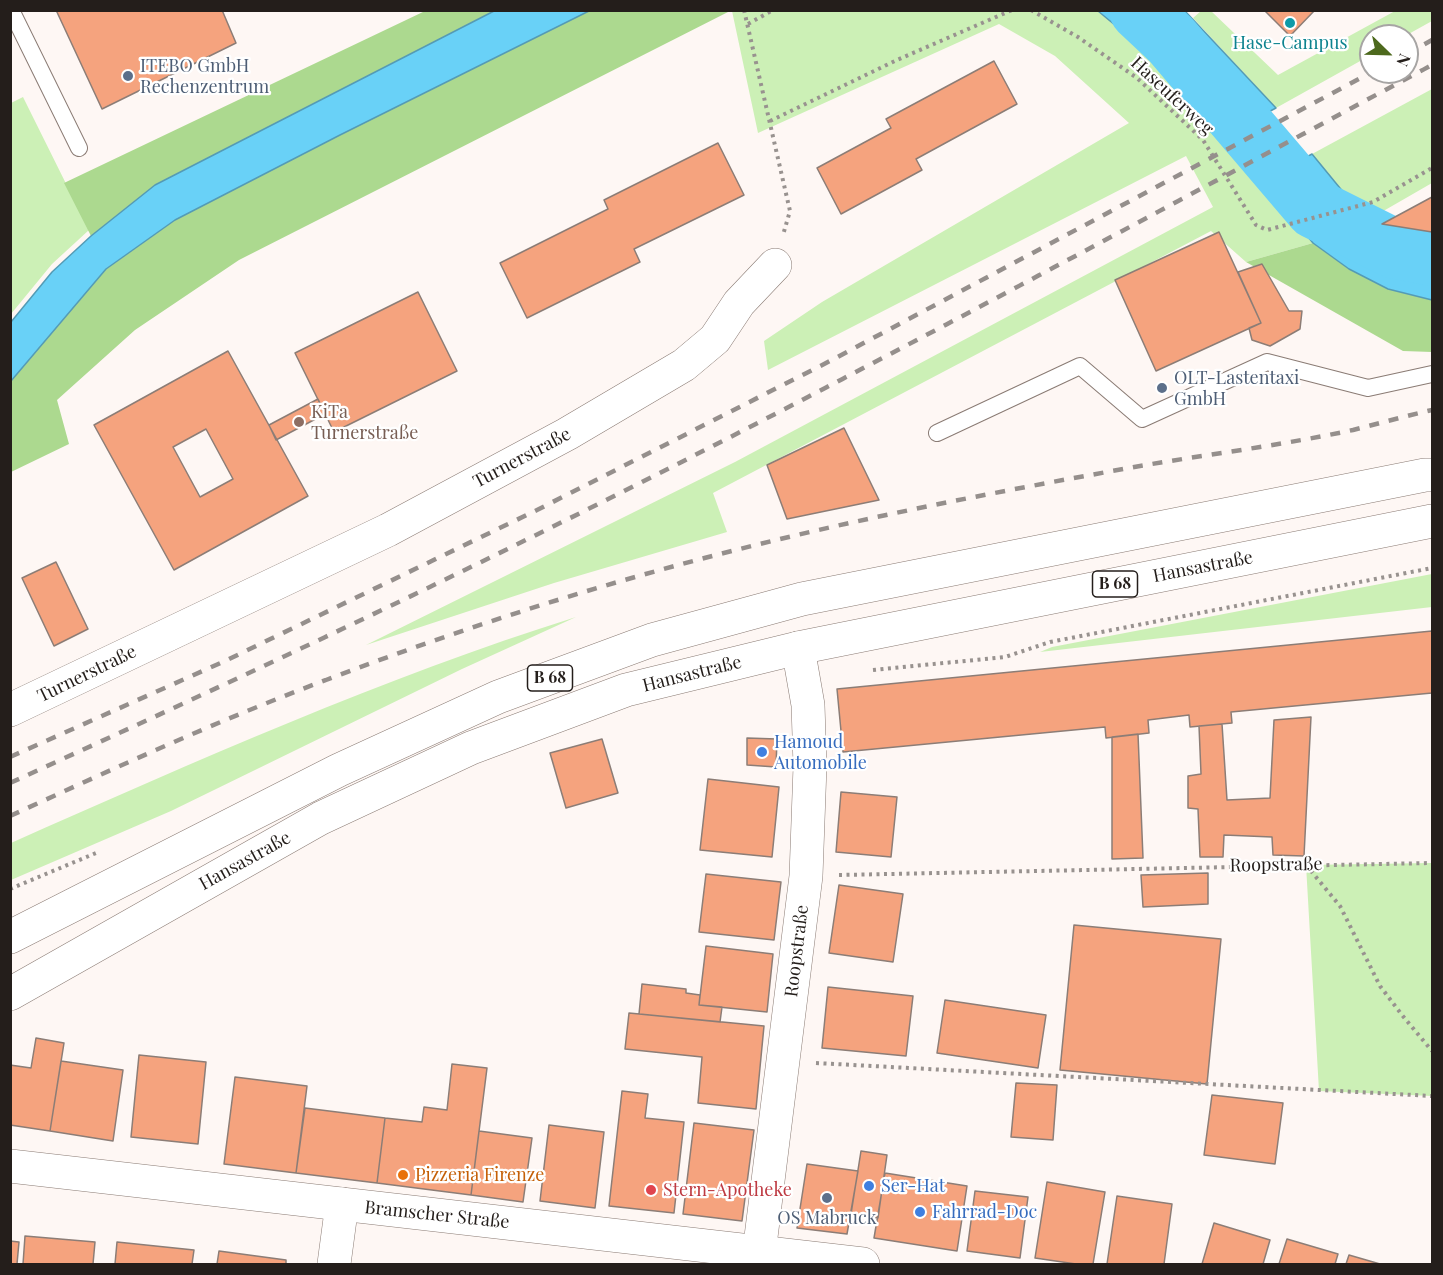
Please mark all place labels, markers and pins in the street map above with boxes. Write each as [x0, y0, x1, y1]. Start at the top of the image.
marker: Hase-Campus [1283, 16, 1297, 30]
place label: Hase-Campus [1233, 32, 1347, 54]
place label: ITEBO GmbH Rechenzentrum [140, 55, 269, 98]
marker: ITEBO GmbH Rechenzentrum [121, 69, 135, 83]
place label: OLT-Lastentaxi GmbH [1174, 367, 1299, 410]
marker: OLT-Lastentaxi GmbH [1155, 381, 1169, 395]
place label: KiTa Turnerstraße [311, 401, 418, 444]
marker: KiTa Turnerstraße [292, 415, 306, 429]
place label: Hamoud Automobile [774, 731, 867, 774]
marker: Hamoud Automobile [755, 745, 769, 759]
place label: Pizzeria Firenze [415, 1164, 544, 1186]
marker: Pizzeria Firenze [396, 1168, 410, 1182]
place label: Ser-Hat [881, 1175, 945, 1197]
place label: Stern-Apotheke [663, 1179, 792, 1201]
marker: Ser-Hat [862, 1179, 876, 1193]
marker: Stern-Apotheke [644, 1183, 658, 1197]
marker: OS Mabruck [820, 1191, 834, 1205]
place label: Fahrrad-Doc [932, 1201, 1037, 1223]
marker: Fahrrad-Doc [913, 1205, 927, 1219]
place label: OS Mabruck [777, 1207, 877, 1229]

